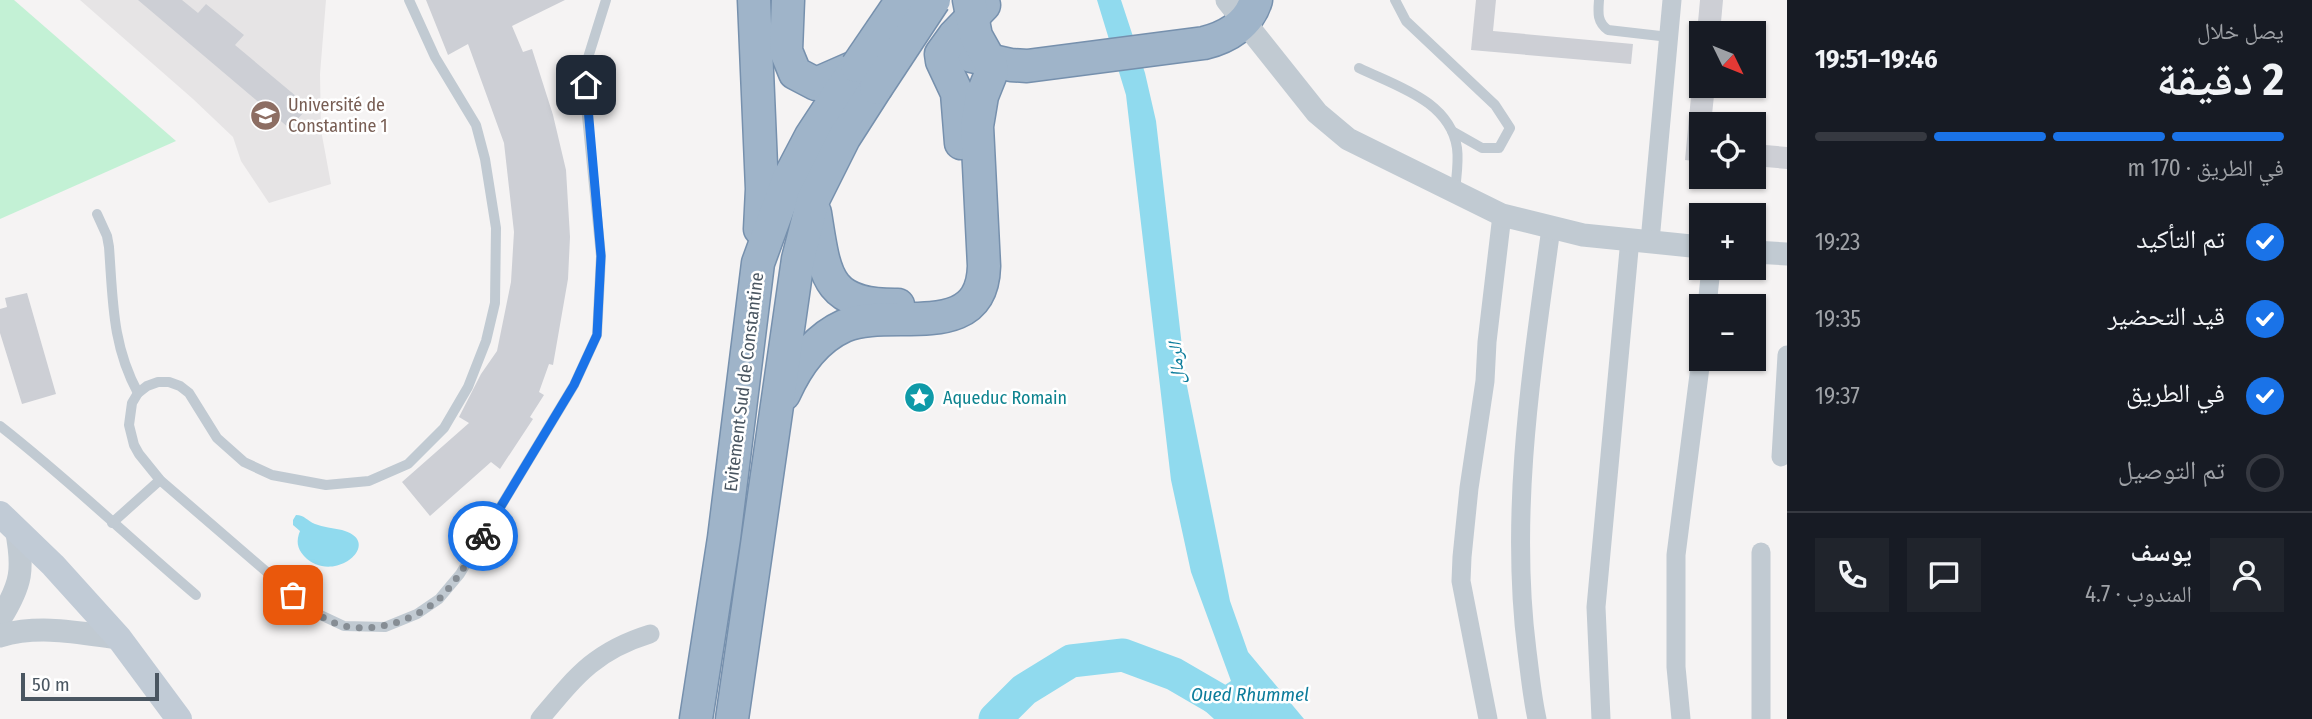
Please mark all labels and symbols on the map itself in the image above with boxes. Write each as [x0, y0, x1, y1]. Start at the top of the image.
north arrow [1689, 21, 1766, 98]
pin [556, 55, 616, 115]
place label: Université de Constantine 1 [288, 94, 388, 137]
school or university icon: Université de Constantine 1 [248, 98, 282, 132]
street label: Evitement Sud de Constantine [720, 271, 768, 493]
water label: الرمال [1163, 340, 1189, 384]
place icon: Aqueduc Romain [903, 381, 937, 415]
place label: Aqueduc Romain [943, 387, 1067, 409]
courier [448, 501, 518, 571]
pin [263, 565, 323, 625]
scale bar [21, 670, 159, 702]
water label: Oued Rhummel [1191, 683, 1309, 706]

